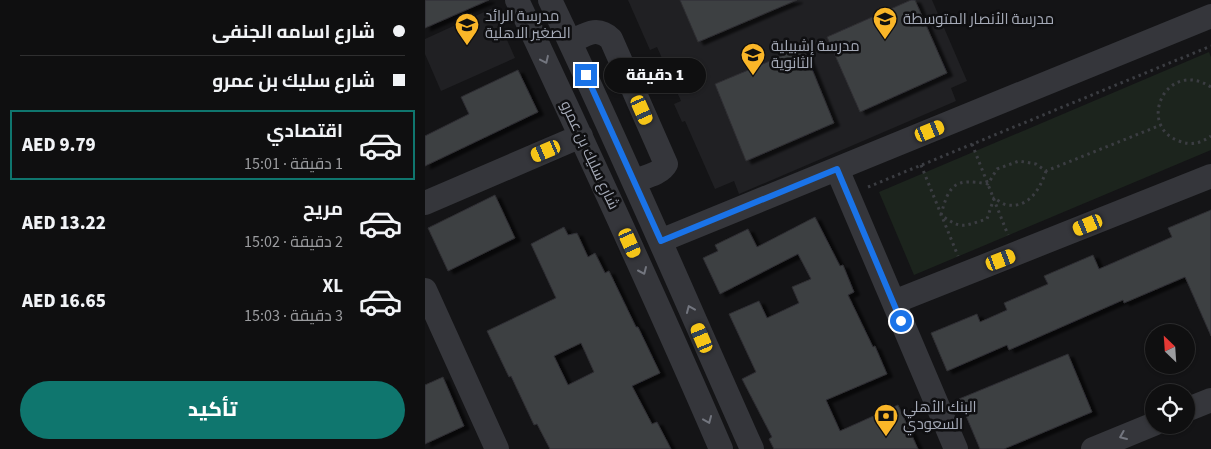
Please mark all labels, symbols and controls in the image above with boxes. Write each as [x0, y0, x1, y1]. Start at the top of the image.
place label: مدرسة الرائد الصغير الاهلية [485, 6, 571, 44]
school or university icon: مدرسة الأنصار المتوسطة [872, 6, 898, 40]
place label: مدرسة الأنصار المتوسطة [903, 9, 1054, 30]
school or university icon: مدرسة الرائد الصغير الاهلية [454, 12, 480, 46]
text: شارع اسامه الجنفى [212, 19, 375, 46]
place label: مدرسة إشبيلية الثانوية [771, 36, 860, 74]
school or university icon: مدرسة إشبيلية الثانوية [740, 42, 766, 76]
one-way arrow [539, 55, 549, 64]
callout: 1 دقيقة [603, 58, 706, 92]
route end [575, 64, 597, 86]
text: 1 دقيقة [626, 64, 684, 86]
text: شارع سليك بن عمرو [212, 68, 375, 95]
car [629, 93, 654, 127]
street label: شارع سليك بن عمرو [555, 97, 624, 213]
text: اقتصادي [267, 118, 343, 145]
car [913, 118, 946, 144]
icon: car [358, 123, 403, 168]
text: AED 9.79 [22, 132, 96, 159]
car [529, 138, 562, 164]
text: 1 دقيقة · 15:01 [244, 153, 343, 175]
text: مريح [303, 196, 343, 223]
icon: car [358, 201, 403, 246]
text: AED 13.22 [22, 210, 106, 237]
car [1071, 212, 1104, 238]
car [617, 226, 642, 260]
text: 2 دقيقة · 15:02 [244, 231, 343, 253]
car [984, 248, 1017, 272]
one-way arrow [636, 266, 647, 275]
text: XL [322, 273, 343, 300]
icon: car [358, 279, 403, 324]
text: AED 16.65 [22, 288, 106, 315]
text: 3 دقيقة · 15:03 [244, 305, 343, 327]
one-way arrow [685, 305, 696, 314]
route start [890, 310, 912, 332]
car [689, 321, 714, 355]
north arrow [1145, 324, 1195, 374]
map controls [1145, 324, 1195, 434]
button: تأكيد [20, 381, 405, 439]
button: locate [1145, 384, 1195, 434]
place label: البنك الأهلي السعودي [903, 397, 977, 436]
bank icon: البنك الأهلي السعودي [873, 403, 899, 437]
one-way arrow [702, 415, 713, 424]
one-way arrow [1120, 431, 1128, 441]

